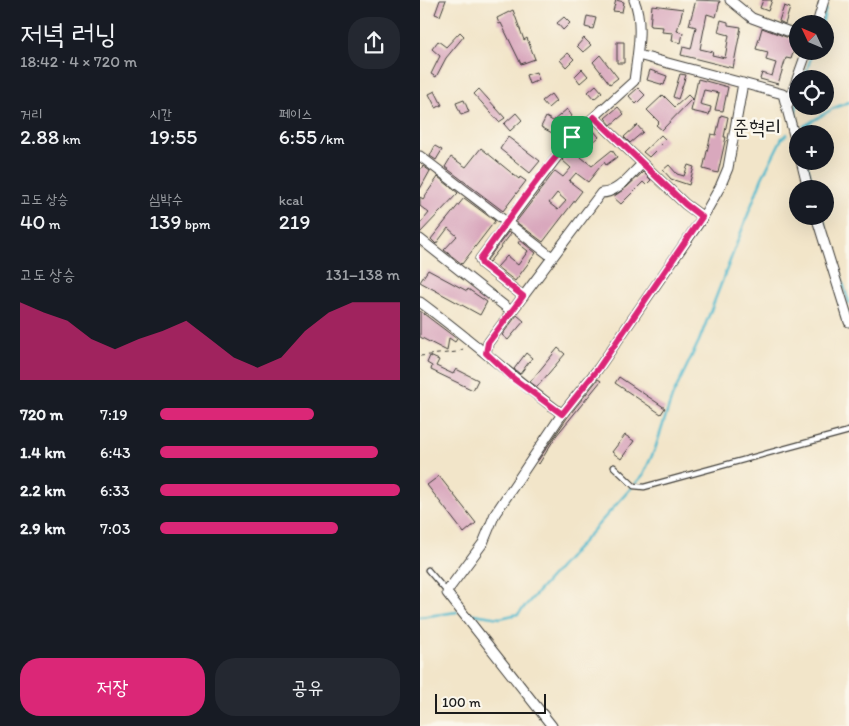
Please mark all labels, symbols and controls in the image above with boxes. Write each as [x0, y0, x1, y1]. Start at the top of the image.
north arrow [789, 15, 834, 60]
map controls [789, 15, 834, 225]
text: 저녁 러닝 [20, 16, 116, 50]
button: share [348, 17, 400, 69]
text: 18:42 · 4 × 720 m [20, 52, 137, 71]
button: locate [789, 70, 834, 115]
text: 거리 [20, 106, 43, 123]
text: 시간 [149, 106, 172, 123]
text: 페이스 [279, 106, 312, 123]
district label: 준혁리 [733, 115, 781, 139]
pin [551, 116, 593, 158]
icon: arrive [558, 123, 586, 151]
text: 2.88 [20, 124, 59, 149]
text: 19:55 [149, 124, 197, 149]
text: 6:55 [279, 124, 317, 149]
button: + [789, 125, 834, 170]
text: km [59, 131, 81, 148]
text: /km [317, 131, 345, 148]
button: − [789, 180, 834, 225]
text: 고도 상승 [20, 191, 68, 208]
text: 심박수 [149, 191, 183, 208]
text: kcal [279, 192, 304, 209]
text: 40 [20, 209, 46, 234]
text: 139 [149, 209, 182, 234]
text: 219 [279, 209, 310, 234]
text: m [46, 216, 61, 233]
text: bpm [182, 216, 211, 233]
text: 고도 상승 [20, 265, 75, 284]
text: 131–138 m [326, 265, 400, 284]
text: 720 m [20, 405, 63, 424]
text: 7:19 [100, 405, 128, 424]
text: 1.4 km [20, 443, 66, 462]
text: 6:43 [100, 443, 131, 462]
text: 2.2 km [20, 481, 66, 500]
text: 6:33 [100, 481, 130, 500]
text: 2.9 km [20, 519, 65, 538]
text: 7:03 [100, 519, 130, 538]
button: 저장 [20, 658, 205, 716]
button: 공유 [215, 658, 400, 716]
scale bar [435, 691, 546, 714]
text: 100 m [442, 694, 481, 711]

